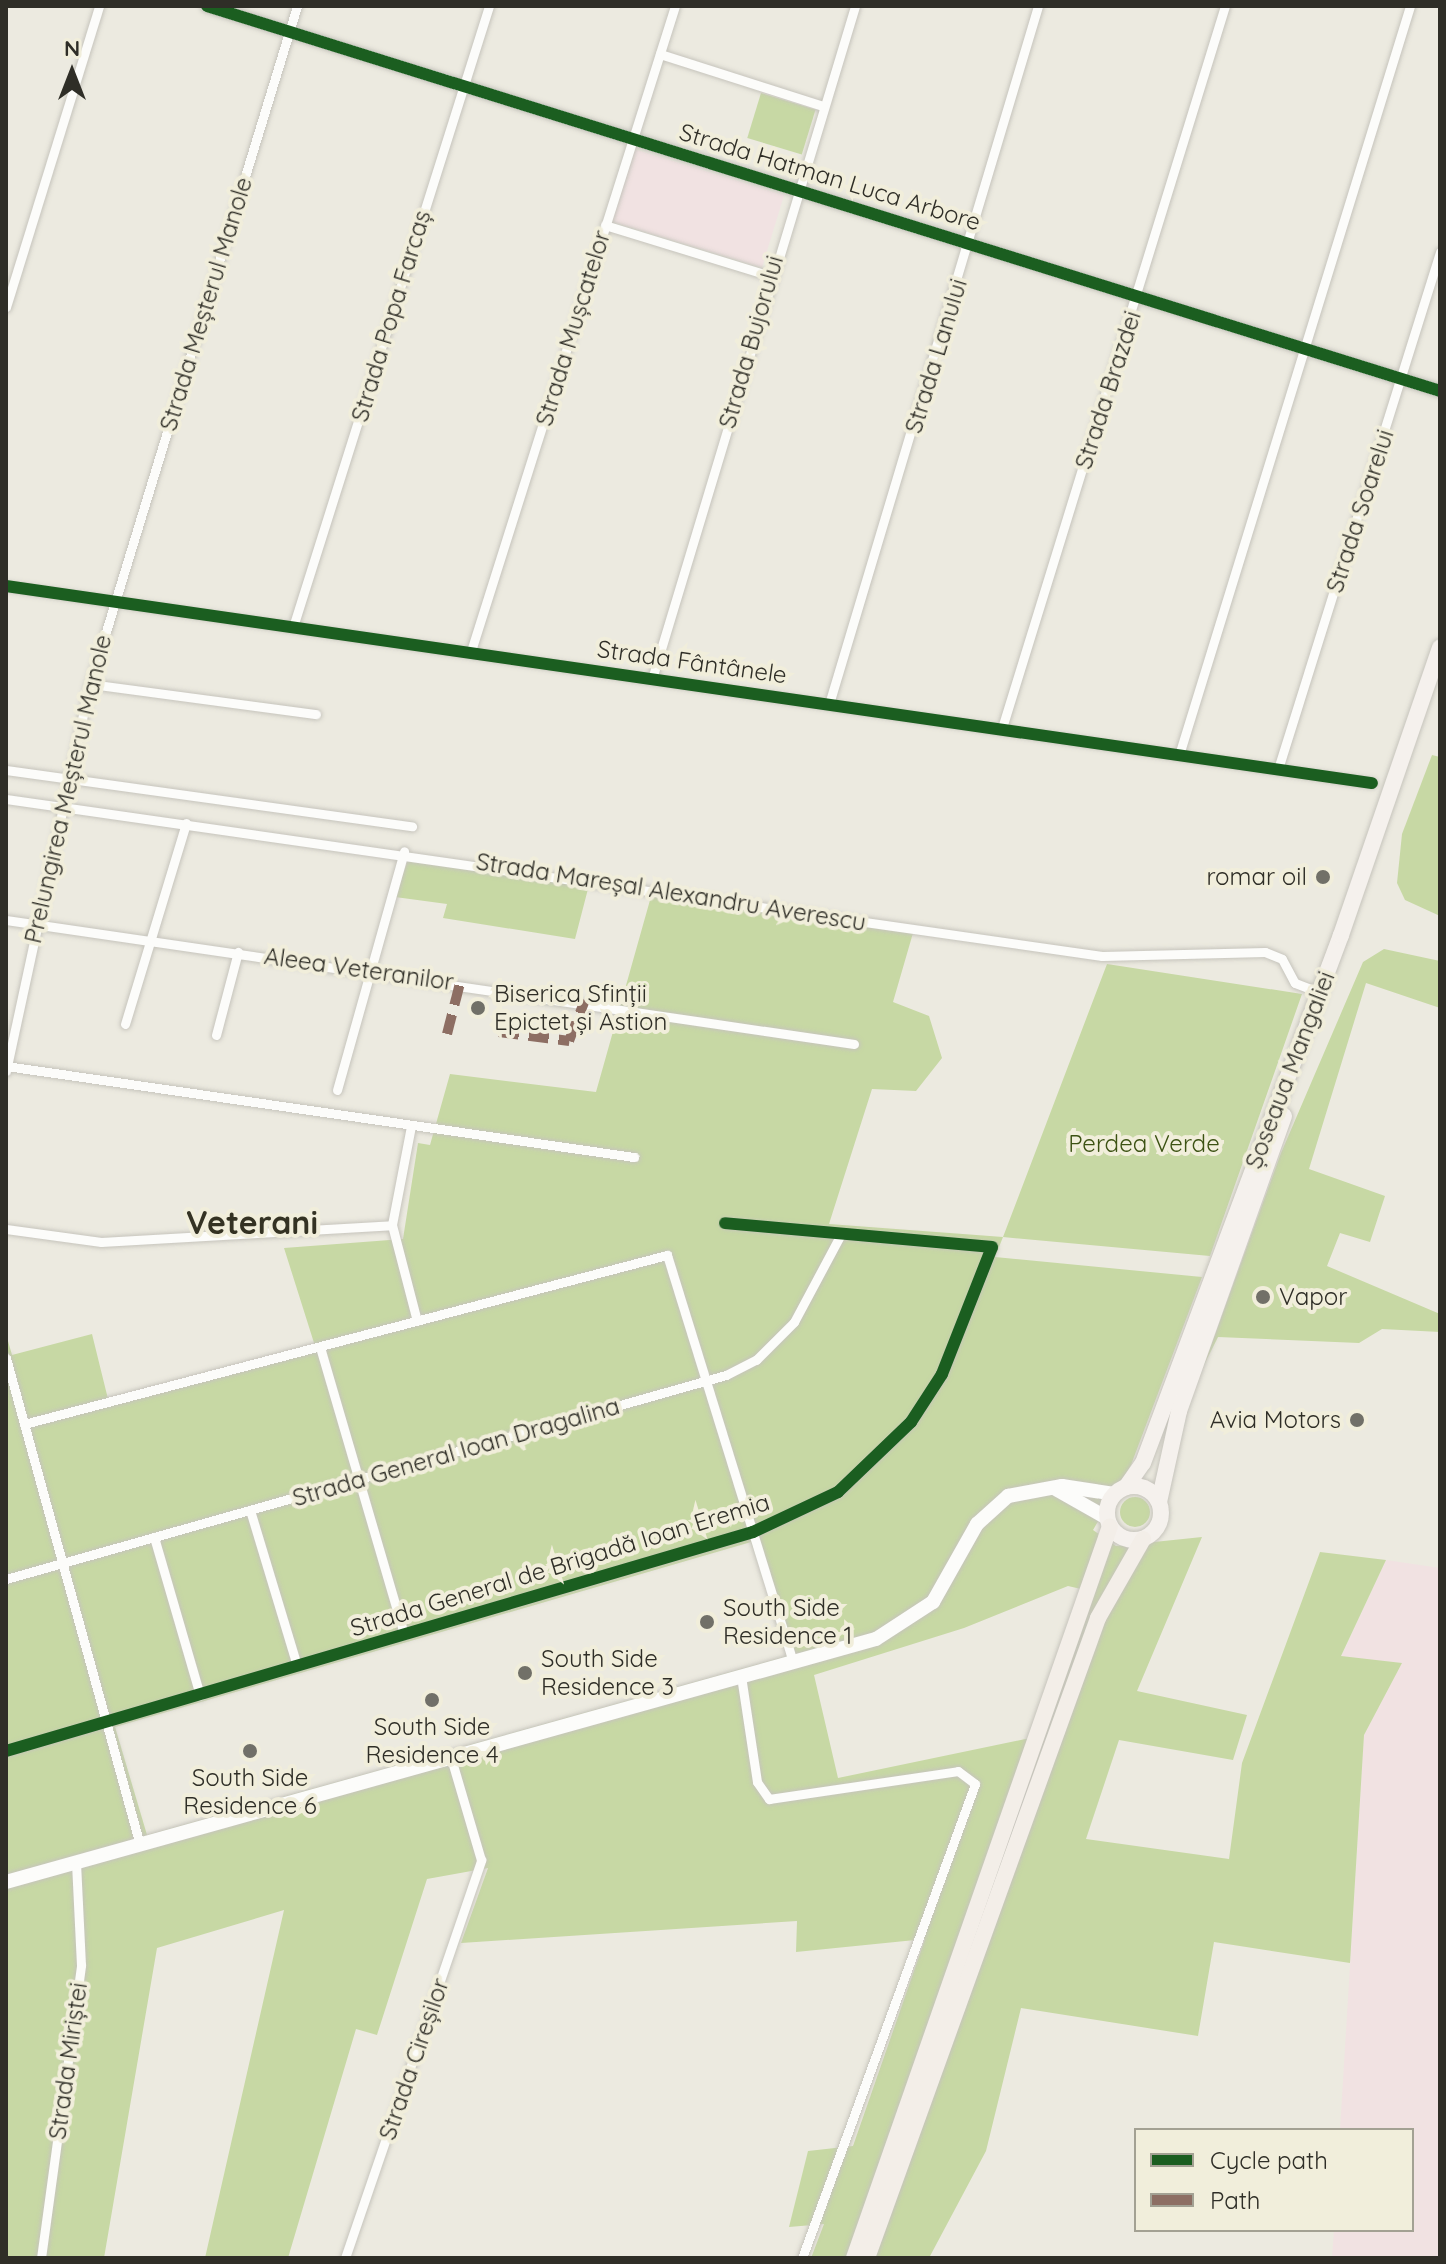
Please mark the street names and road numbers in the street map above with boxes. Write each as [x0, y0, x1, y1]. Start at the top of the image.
street label: Strada Hatman Luca Arbore [676, 117, 984, 237]
street label: Strada Meșterul Manole [154, 174, 258, 434]
street label: Strada Popa Farcaș [345, 207, 437, 425]
street label: Strada Mușcatelor [530, 227, 616, 429]
street label: Strada Bujorului [713, 252, 789, 432]
street label: Strada Lanului [899, 275, 973, 437]
street label: Strada Brazdei [1069, 307, 1147, 473]
street label: Strada Soarelui [1320, 426, 1400, 596]
street label: Prelungirea Meșterul Manole [18, 632, 118, 946]
street label: Strada Fântânele [595, 634, 789, 690]
street label: Strada Mareșal Alexandru Averescu [474, 847, 868, 937]
street label: Aleea Veteranilor [262, 941, 456, 997]
street label: Șoseaua Mangaliei [1239, 967, 1341, 1173]
street label: Strada General Ioan Dragalina [289, 1391, 623, 1513]
street label: Strada General de Brigadă Ioan Eremia [347, 1487, 773, 1643]
street label: Strada Cireșilor [373, 1974, 455, 2144]
street label: Strada Miriștei [43, 1981, 93, 2141]

